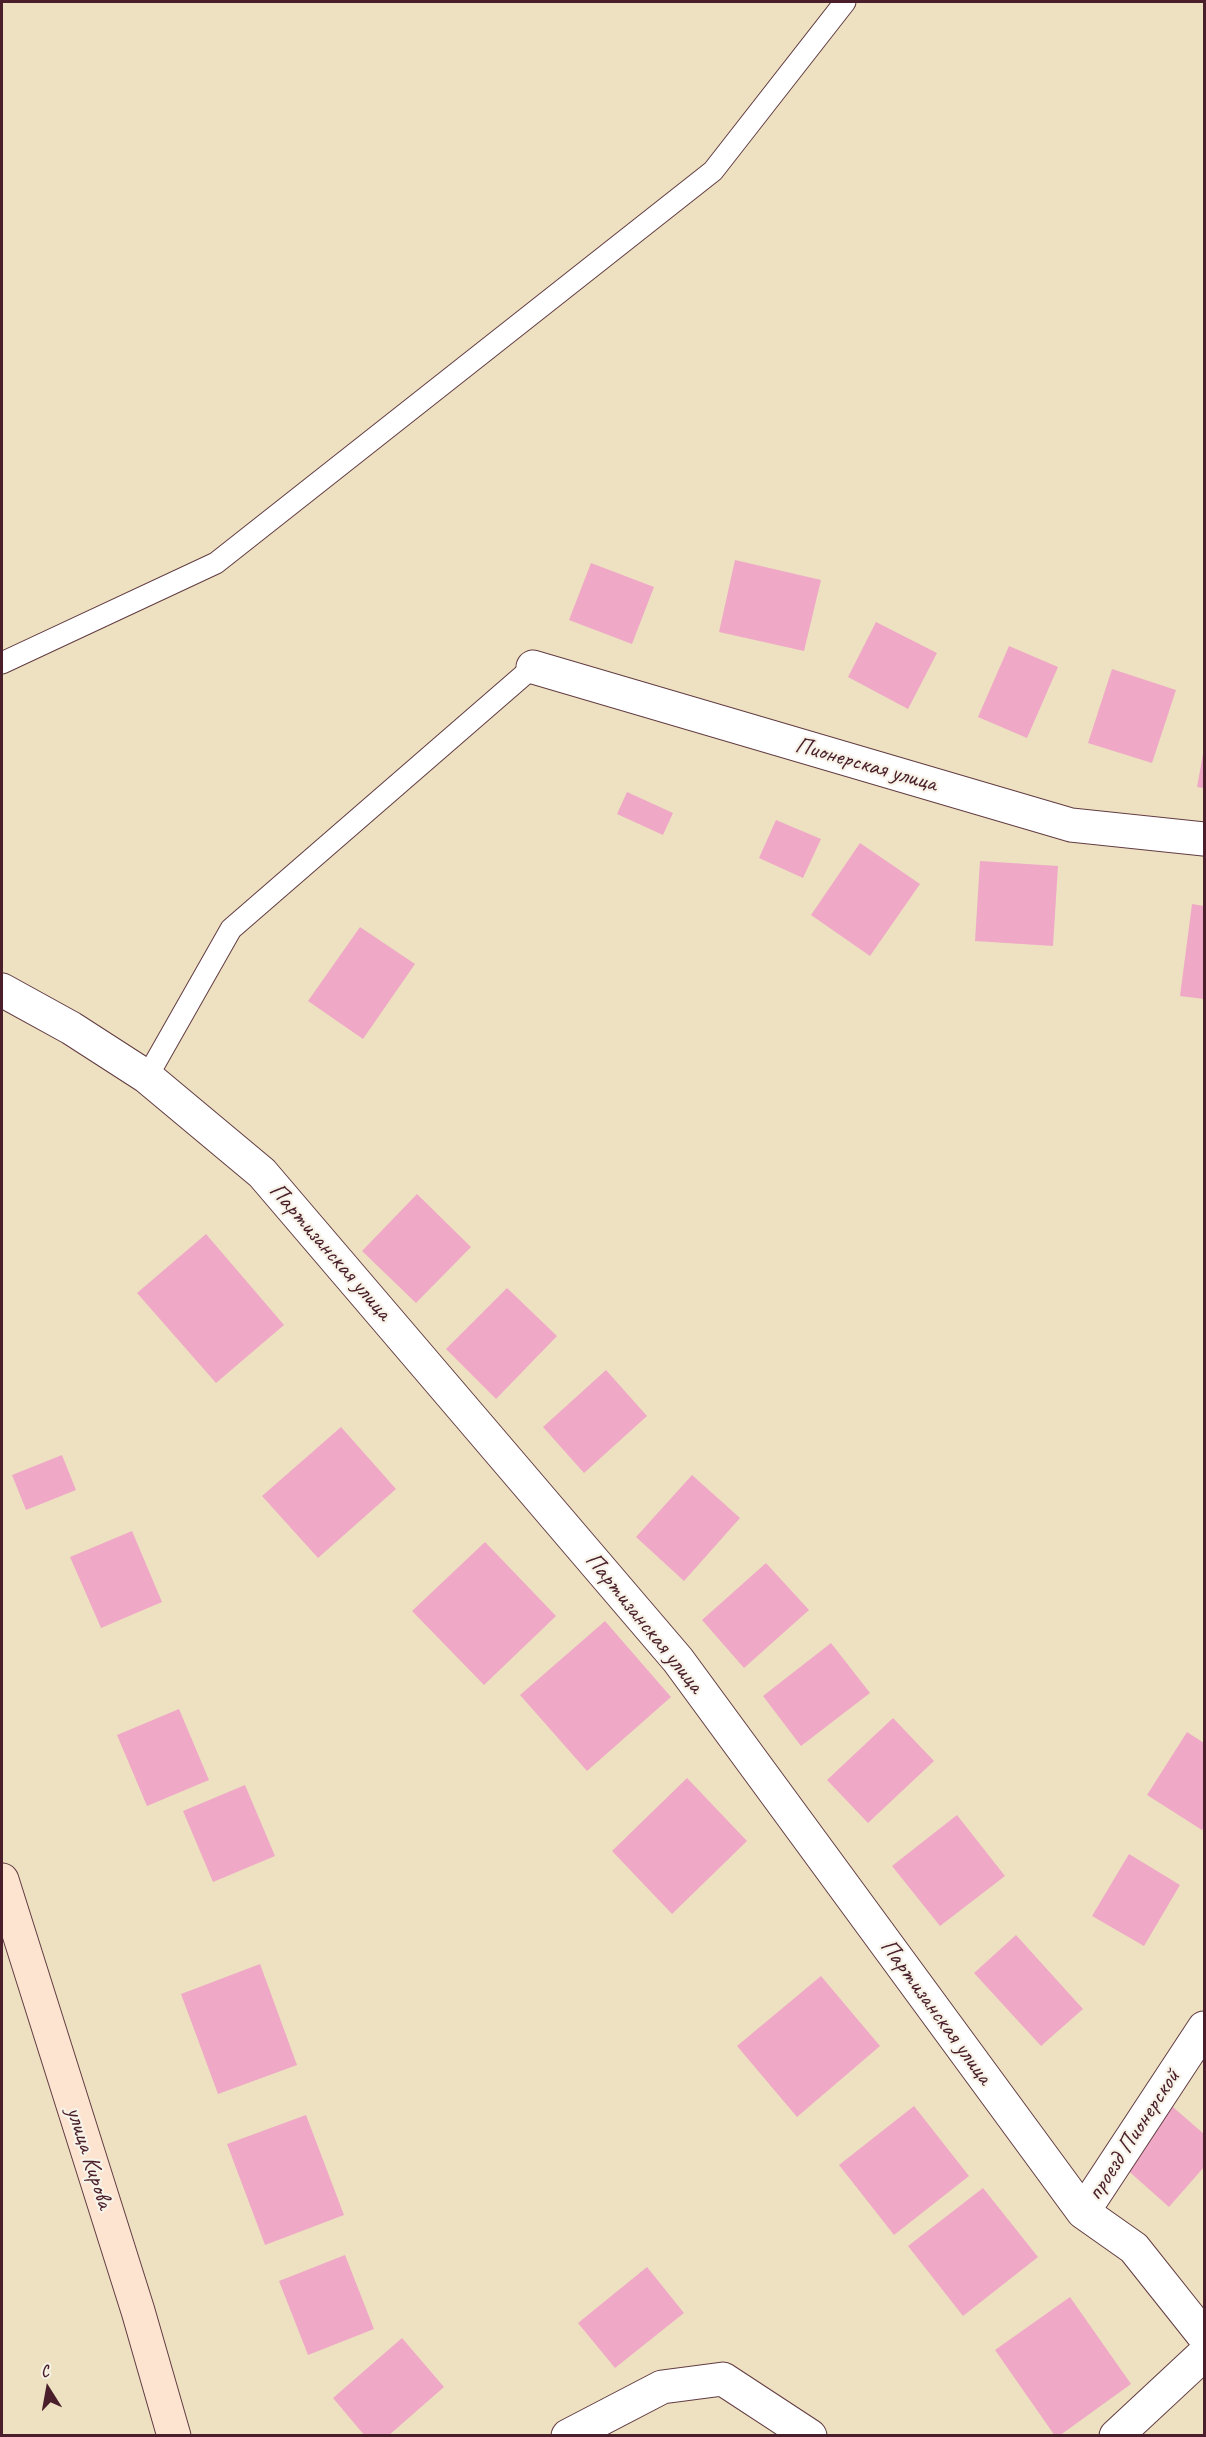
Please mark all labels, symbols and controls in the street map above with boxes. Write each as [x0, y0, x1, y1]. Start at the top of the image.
street label: Пионерская улица [792, 731, 940, 799]
street label: Партизанская улица [262, 1177, 398, 1327]
street label: Партизанская улица [578, 1547, 710, 1699]
street label: Партизанская улица [874, 1934, 998, 2090]
street label: проезд Пионерской [1081, 2064, 1187, 2206]
street label: улица Кирова [59, 2103, 119, 2213]
north arrow [18, 2359, 78, 2419]
text: С [39, 2361, 50, 2382]

